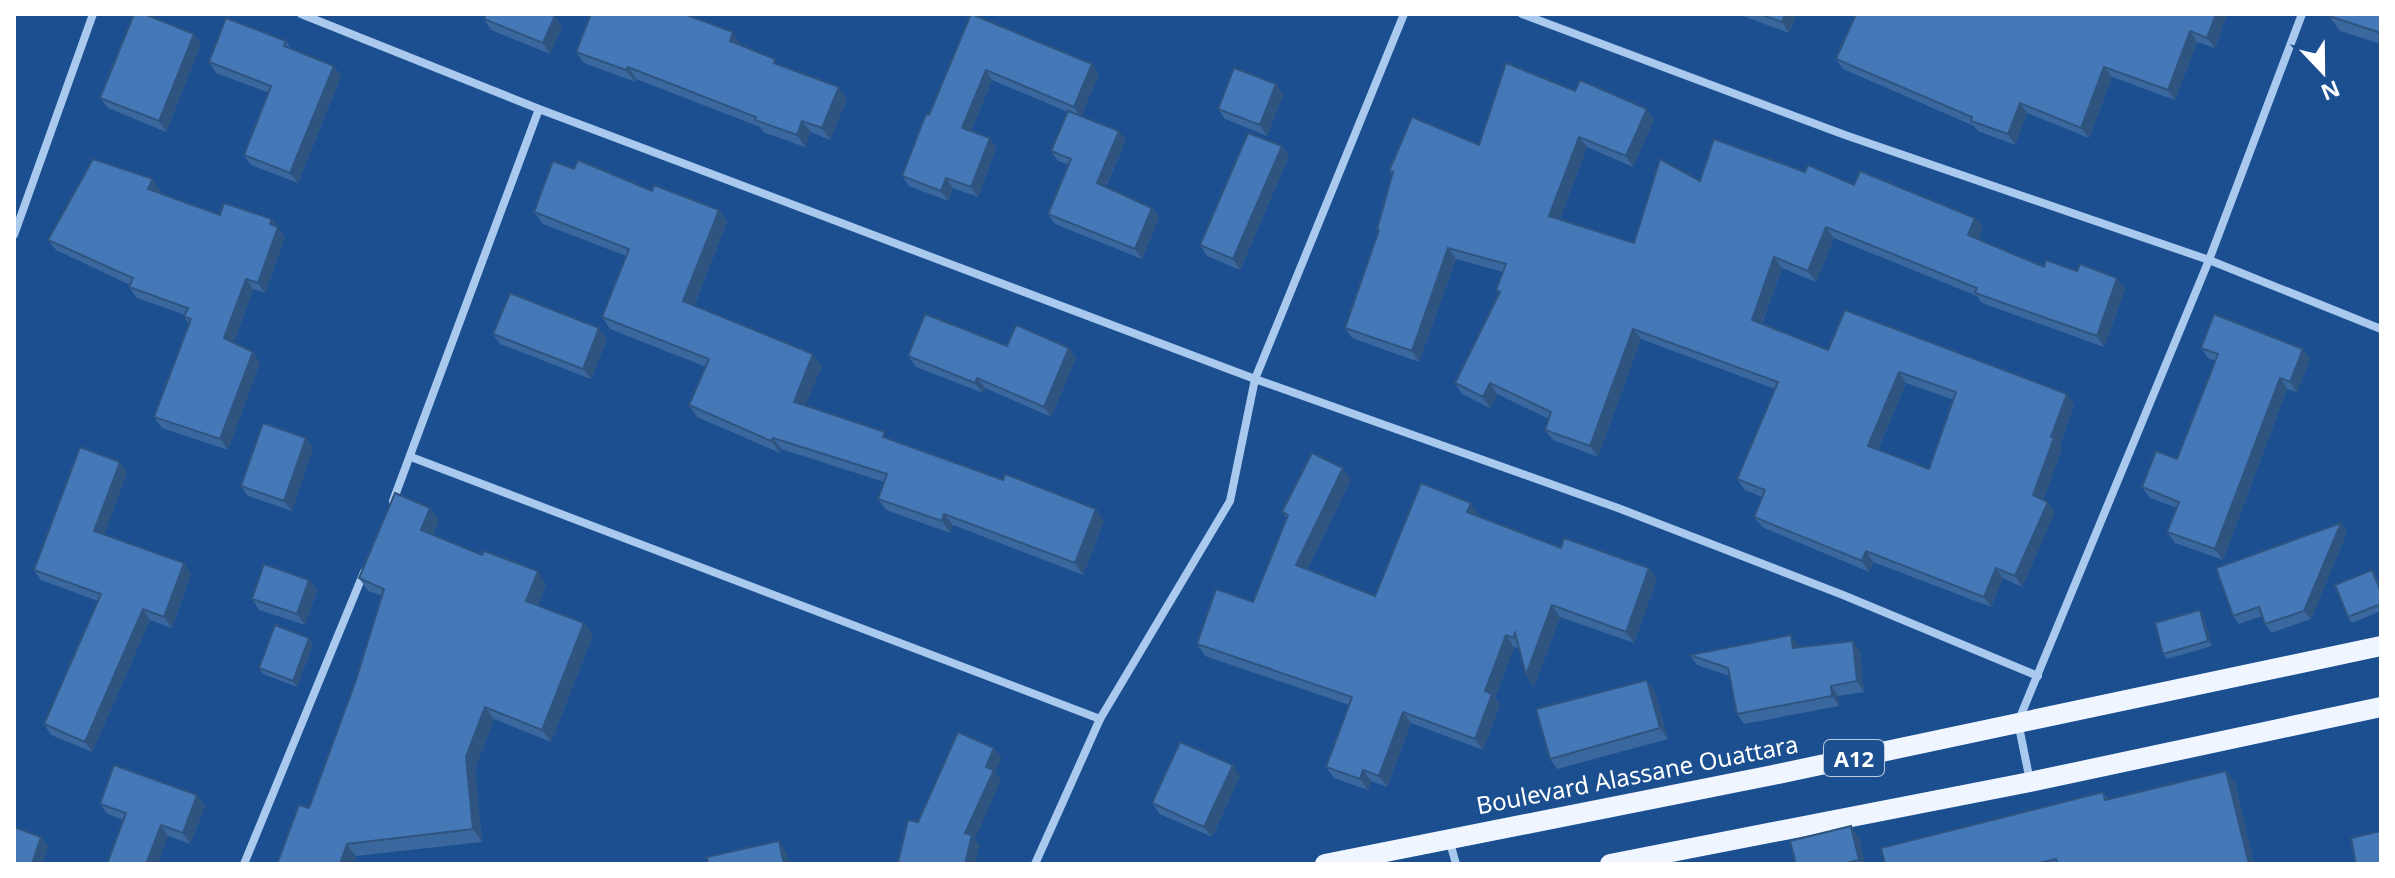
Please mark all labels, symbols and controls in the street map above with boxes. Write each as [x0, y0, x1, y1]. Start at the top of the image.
north arrow [2283, 32, 2363, 112]
text: N [2317, 74, 2345, 109]
street label: Boulevard Alassane Ouattara [1473, 727, 1801, 821]
road number: A12 [1824, 740, 1884, 776]

